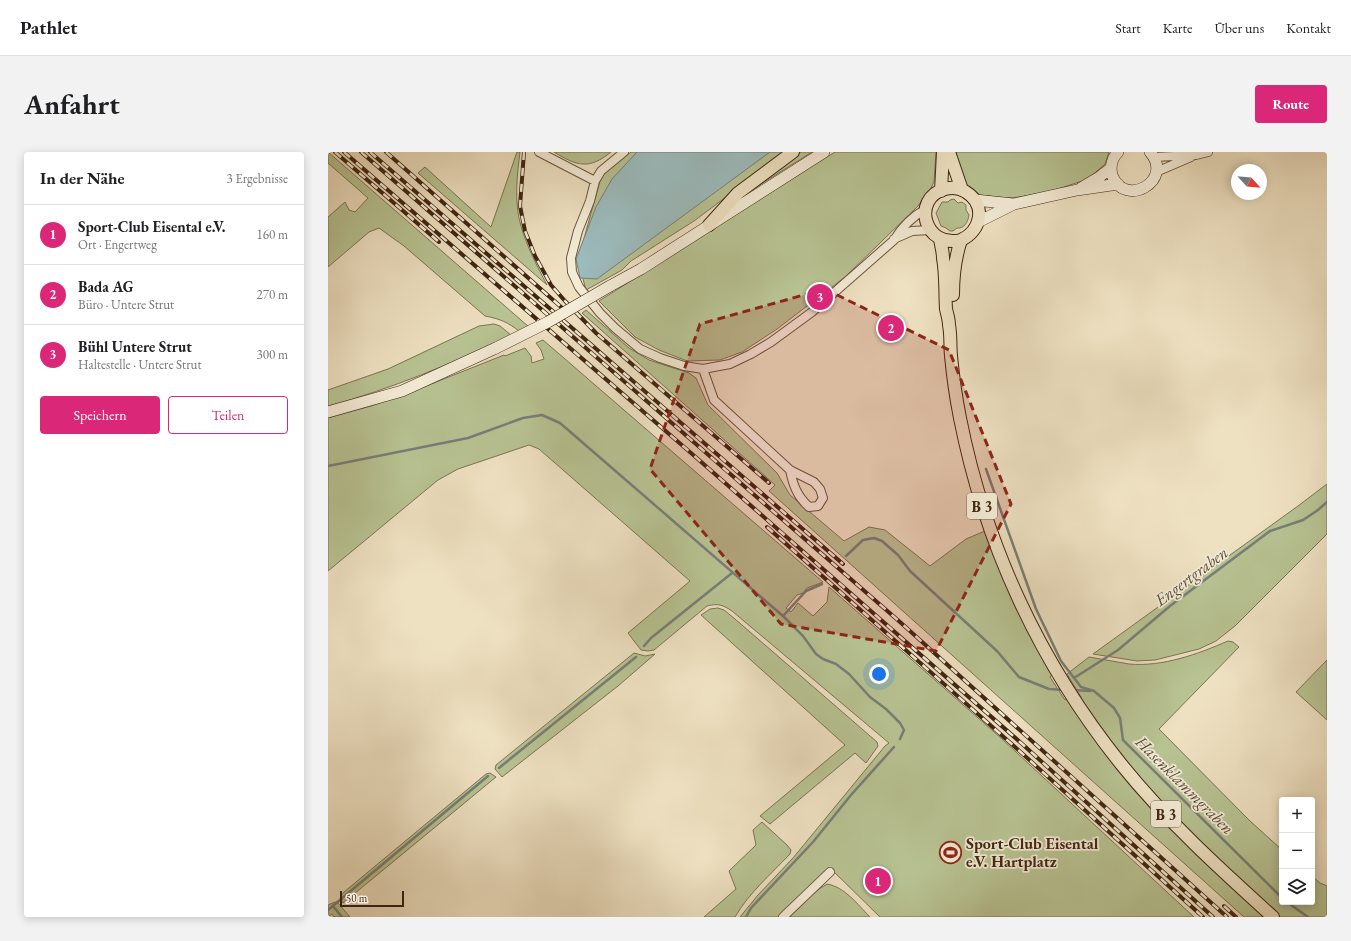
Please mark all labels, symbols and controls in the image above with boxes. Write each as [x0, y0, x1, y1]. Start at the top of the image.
text: Pathlet [20, 15, 77, 40]
text: Start [1115, 19, 1141, 37]
text: Karte [1163, 19, 1192, 37]
text: Über uns [1214, 19, 1264, 37]
text: Kontakt [1286, 19, 1331, 37]
button: Route [1255, 85, 1327, 123]
text: Anfahrt [24, 86, 120, 122]
north arrow [1231, 164, 1267, 200]
text: In der Nähe [40, 167, 125, 189]
text: 3 Ergebnisse [227, 170, 288, 187]
text: Sport-Club Eisental e.V. [78, 217, 226, 236]
text: 1 [50, 226, 56, 243]
text: 160 m [257, 226, 288, 243]
text: Ort · Engertweg [78, 236, 157, 253]
text: Bada AG [78, 277, 134, 296]
pin: 3 [807, 282, 833, 312]
text: 2 [50, 286, 56, 303]
text: 270 m [257, 286, 288, 303]
text: Büro · Untere Strut [78, 296, 174, 313]
pin: 2 [878, 313, 904, 343]
text: Bühl Untere Strut [78, 337, 192, 356]
text: 3 [50, 346, 56, 363]
text: 300 m [257, 346, 288, 363]
text: Haltestelle · Untere Strut [78, 356, 201, 373]
button: Speichern [40, 396, 160, 434]
button: Teilen [168, 396, 288, 434]
road number: B 3 [967, 493, 997, 519]
water label: Engertgraben [1149, 541, 1232, 611]
your location [869, 664, 889, 684]
water label: Hasenklammgraben [1130, 730, 1239, 839]
map controls [1279, 797, 1315, 905]
button: + [1279, 797, 1315, 833]
road number: B 3 [1151, 801, 1181, 827]
place label: Sport-Club Eisental e.V. Hartplatz [966, 833, 1099, 872]
button: − [1279, 833, 1315, 869]
sports icon: Sport-Club Eisental e.V. Hartplatz [937, 839, 963, 865]
pin: 1 [865, 866, 891, 896]
button: layers [1279, 869, 1315, 905]
scale bar [340, 889, 404, 908]
text: 50 m [346, 891, 367, 905]

